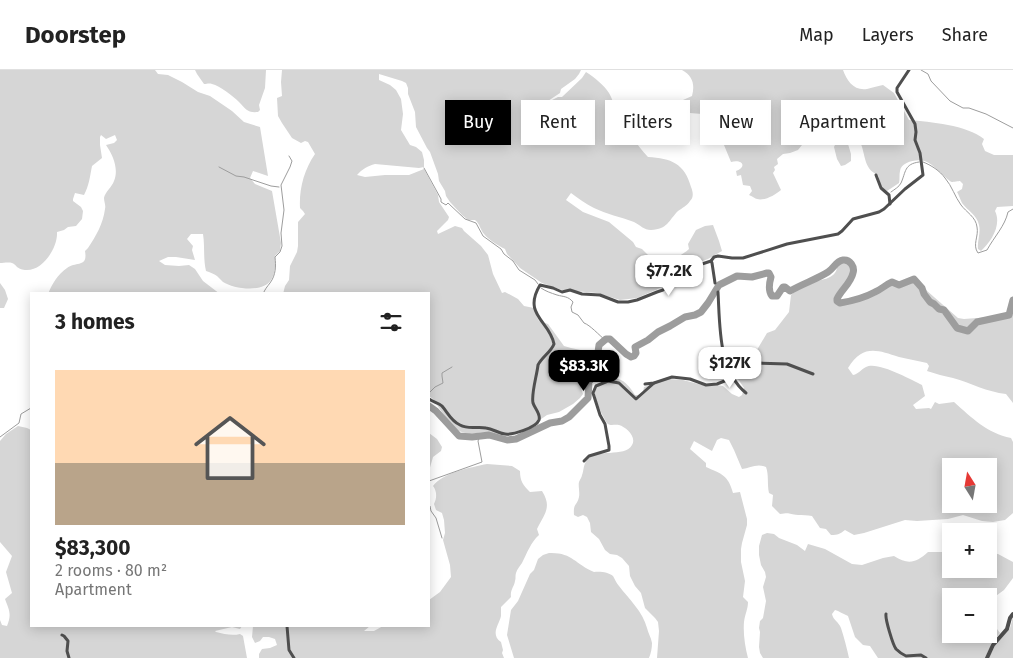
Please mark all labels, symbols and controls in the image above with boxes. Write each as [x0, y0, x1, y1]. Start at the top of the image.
text: Doorstep [25, 21, 126, 49]
text: Map [799, 24, 834, 46]
text: Layers [862, 24, 914, 46]
text: Share [942, 24, 988, 46]
chip: Buy [445, 100, 511, 145]
chip: Rent [521, 100, 595, 145]
chip: Filters [605, 100, 690, 145]
chip: New [700, 100, 771, 145]
chip: Apartment [781, 100, 904, 145]
pin: $77.2K [628, 254, 710, 297]
text: $77.2K [646, 261, 692, 280]
icon: filters [377, 308, 405, 336]
text: 3 homes [55, 309, 135, 335]
pin: $127K [695, 346, 765, 389]
pin: $83.3K [543, 350, 625, 392]
text: $127K [709, 353, 751, 372]
text: $83.3K [560, 356, 608, 375]
icon: home [185, 403, 275, 493]
north arrow [942, 458, 998, 512]
map controls [942, 458, 997, 643]
button: + [942, 523, 997, 578]
text: $83,300 [55, 535, 131, 561]
text: 2 rooms · 80 m² [55, 561, 167, 580]
text: Apartment [55, 580, 132, 599]
button: − [942, 588, 997, 643]

